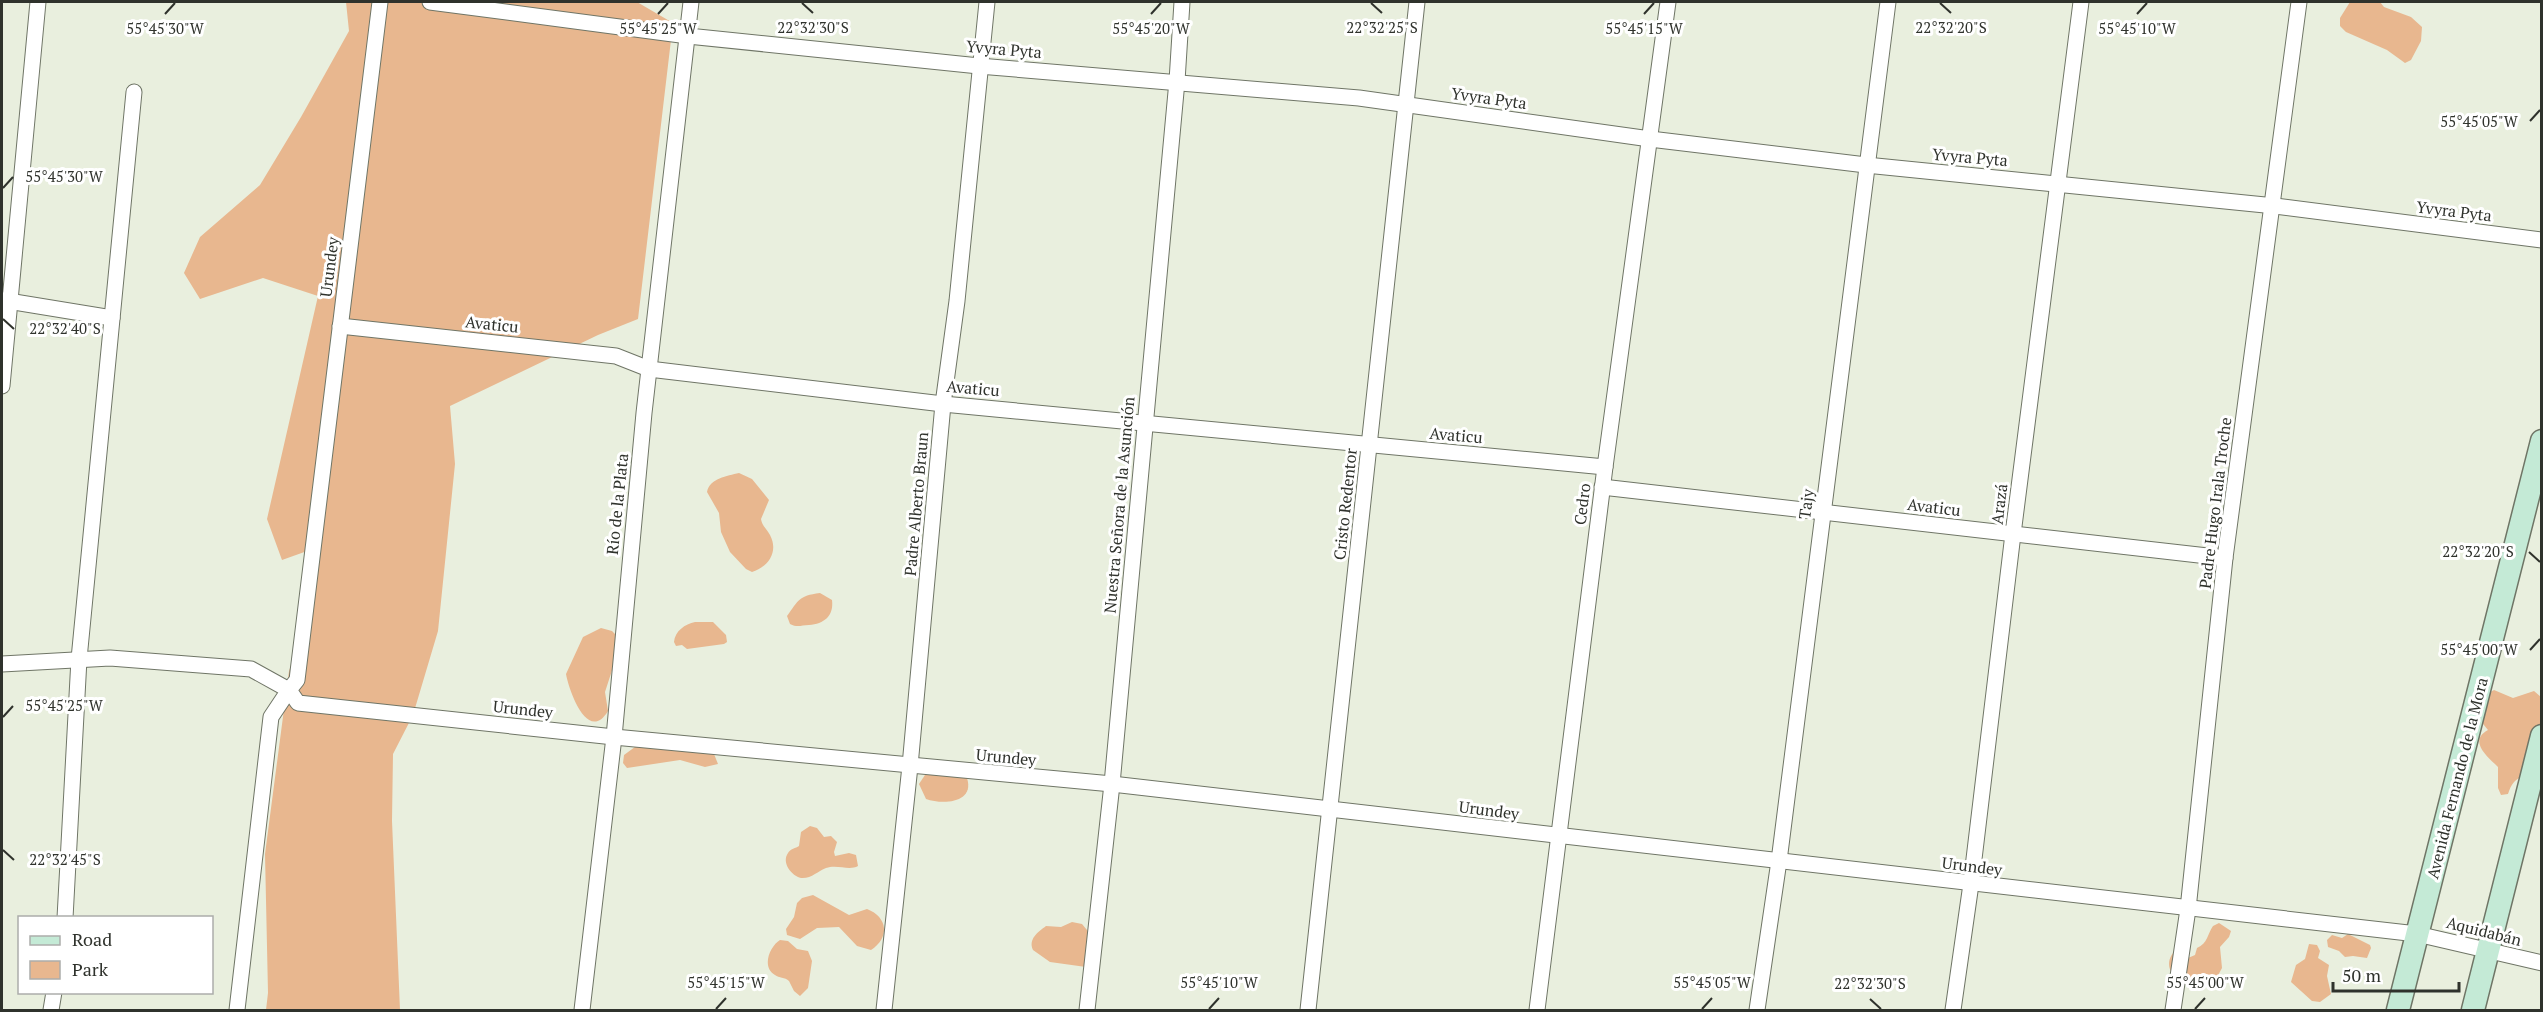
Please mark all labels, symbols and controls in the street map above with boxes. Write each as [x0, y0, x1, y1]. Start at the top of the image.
text: 22°32'30"S [777, 17, 849, 37]
text: 22°32'25"S [1346, 17, 1418, 37]
text: 22°32'20"S [1915, 17, 1987, 37]
text: 55°45'30"W [126, 18, 205, 38]
text: 55°45'25"W [619, 18, 698, 38]
text: 55°45'20"W [1112, 18, 1191, 38]
text: 55°45'15"W [1605, 18, 1684, 38]
text: 55°45'10"W [2098, 18, 2177, 38]
street label: Yvyra Pyta [965, 35, 1043, 63]
street label: Yvyra Pyta [1450, 82, 1528, 114]
text: 55°45'05"W [2440, 111, 2519, 131]
street label: Yvyra Pyta [1931, 143, 2009, 171]
text: 55°45'30"W [25, 166, 104, 186]
street label: Yvyra Pyta [2415, 195, 2493, 227]
street label: Urundey [314, 235, 344, 298]
street label: Avaticu [464, 310, 520, 338]
text: 22°32'40"S [29, 318, 101, 338]
street label: Avaticu [945, 375, 1001, 401]
street label: Nuestra Señora de la Asunción [1099, 395, 1139, 614]
street label: Padre Hugo Irala Troche [2194, 416, 2236, 590]
street label: Avaticu [1428, 422, 1484, 448]
street label: Padre Alberto Braun [899, 431, 933, 577]
street label: Cristo Redentor [1328, 446, 1362, 561]
street label: Río de la Plata [601, 452, 633, 556]
street label: Cedro [1569, 482, 1595, 526]
street label: Arazá [1986, 482, 2012, 526]
street label: Tajy [1793, 487, 1819, 520]
street label: Avaticu [1906, 493, 1962, 521]
text: 22°32'20"S [2442, 541, 2514, 561]
text: 55°45'00"W [2440, 639, 2519, 659]
street label: Avenida Fernando de la Mora [2421, 675, 2493, 881]
text: 55°45'25"W [25, 695, 104, 715]
street label: Urundey [492, 695, 555, 723]
street label: Urundey [975, 743, 1038, 771]
street label: Urundey [1458, 795, 1521, 825]
text: 22°32'45"S [29, 849, 101, 869]
street label: Urundey [1941, 851, 2004, 881]
street label: Aquidabán [2444, 911, 2524, 951]
legend [18, 916, 213, 994]
text: Road [72, 927, 112, 951]
scale bar [2333, 955, 2459, 993]
text: Park [72, 957, 109, 981]
text: 50 m [2342, 963, 2382, 987]
text: 55°45'15"W [687, 972, 766, 992]
text: 55°45'10"W [1180, 972, 1259, 992]
text: 55°45'05"W [1673, 972, 1752, 992]
text: 55°45'00"W [2166, 972, 2245, 992]
text: 22°32'30"S [1834, 973, 1906, 993]

